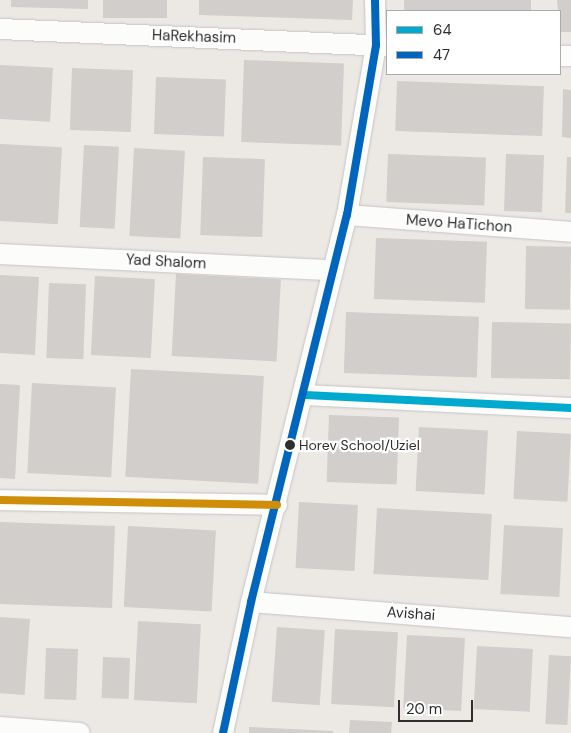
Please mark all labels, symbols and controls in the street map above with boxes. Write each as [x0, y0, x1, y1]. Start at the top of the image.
legend [386, 10, 561, 75]
text: 64 [433, 20, 452, 40]
street label: HaRekhasim [152, 27, 236, 47]
text: 47 [433, 45, 450, 65]
street label: Mevo HaTichon [405, 211, 513, 237]
street label: Yad Shalom [125, 251, 207, 273]
place label: Horev School/Uziel [299, 437, 420, 453]
marker: Horev School/Uziel [285, 440, 295, 450]
street label: Avishai [386, 603, 436, 625]
scale bar [401, 690, 476, 722]
text: 20 m [406, 699, 442, 719]

